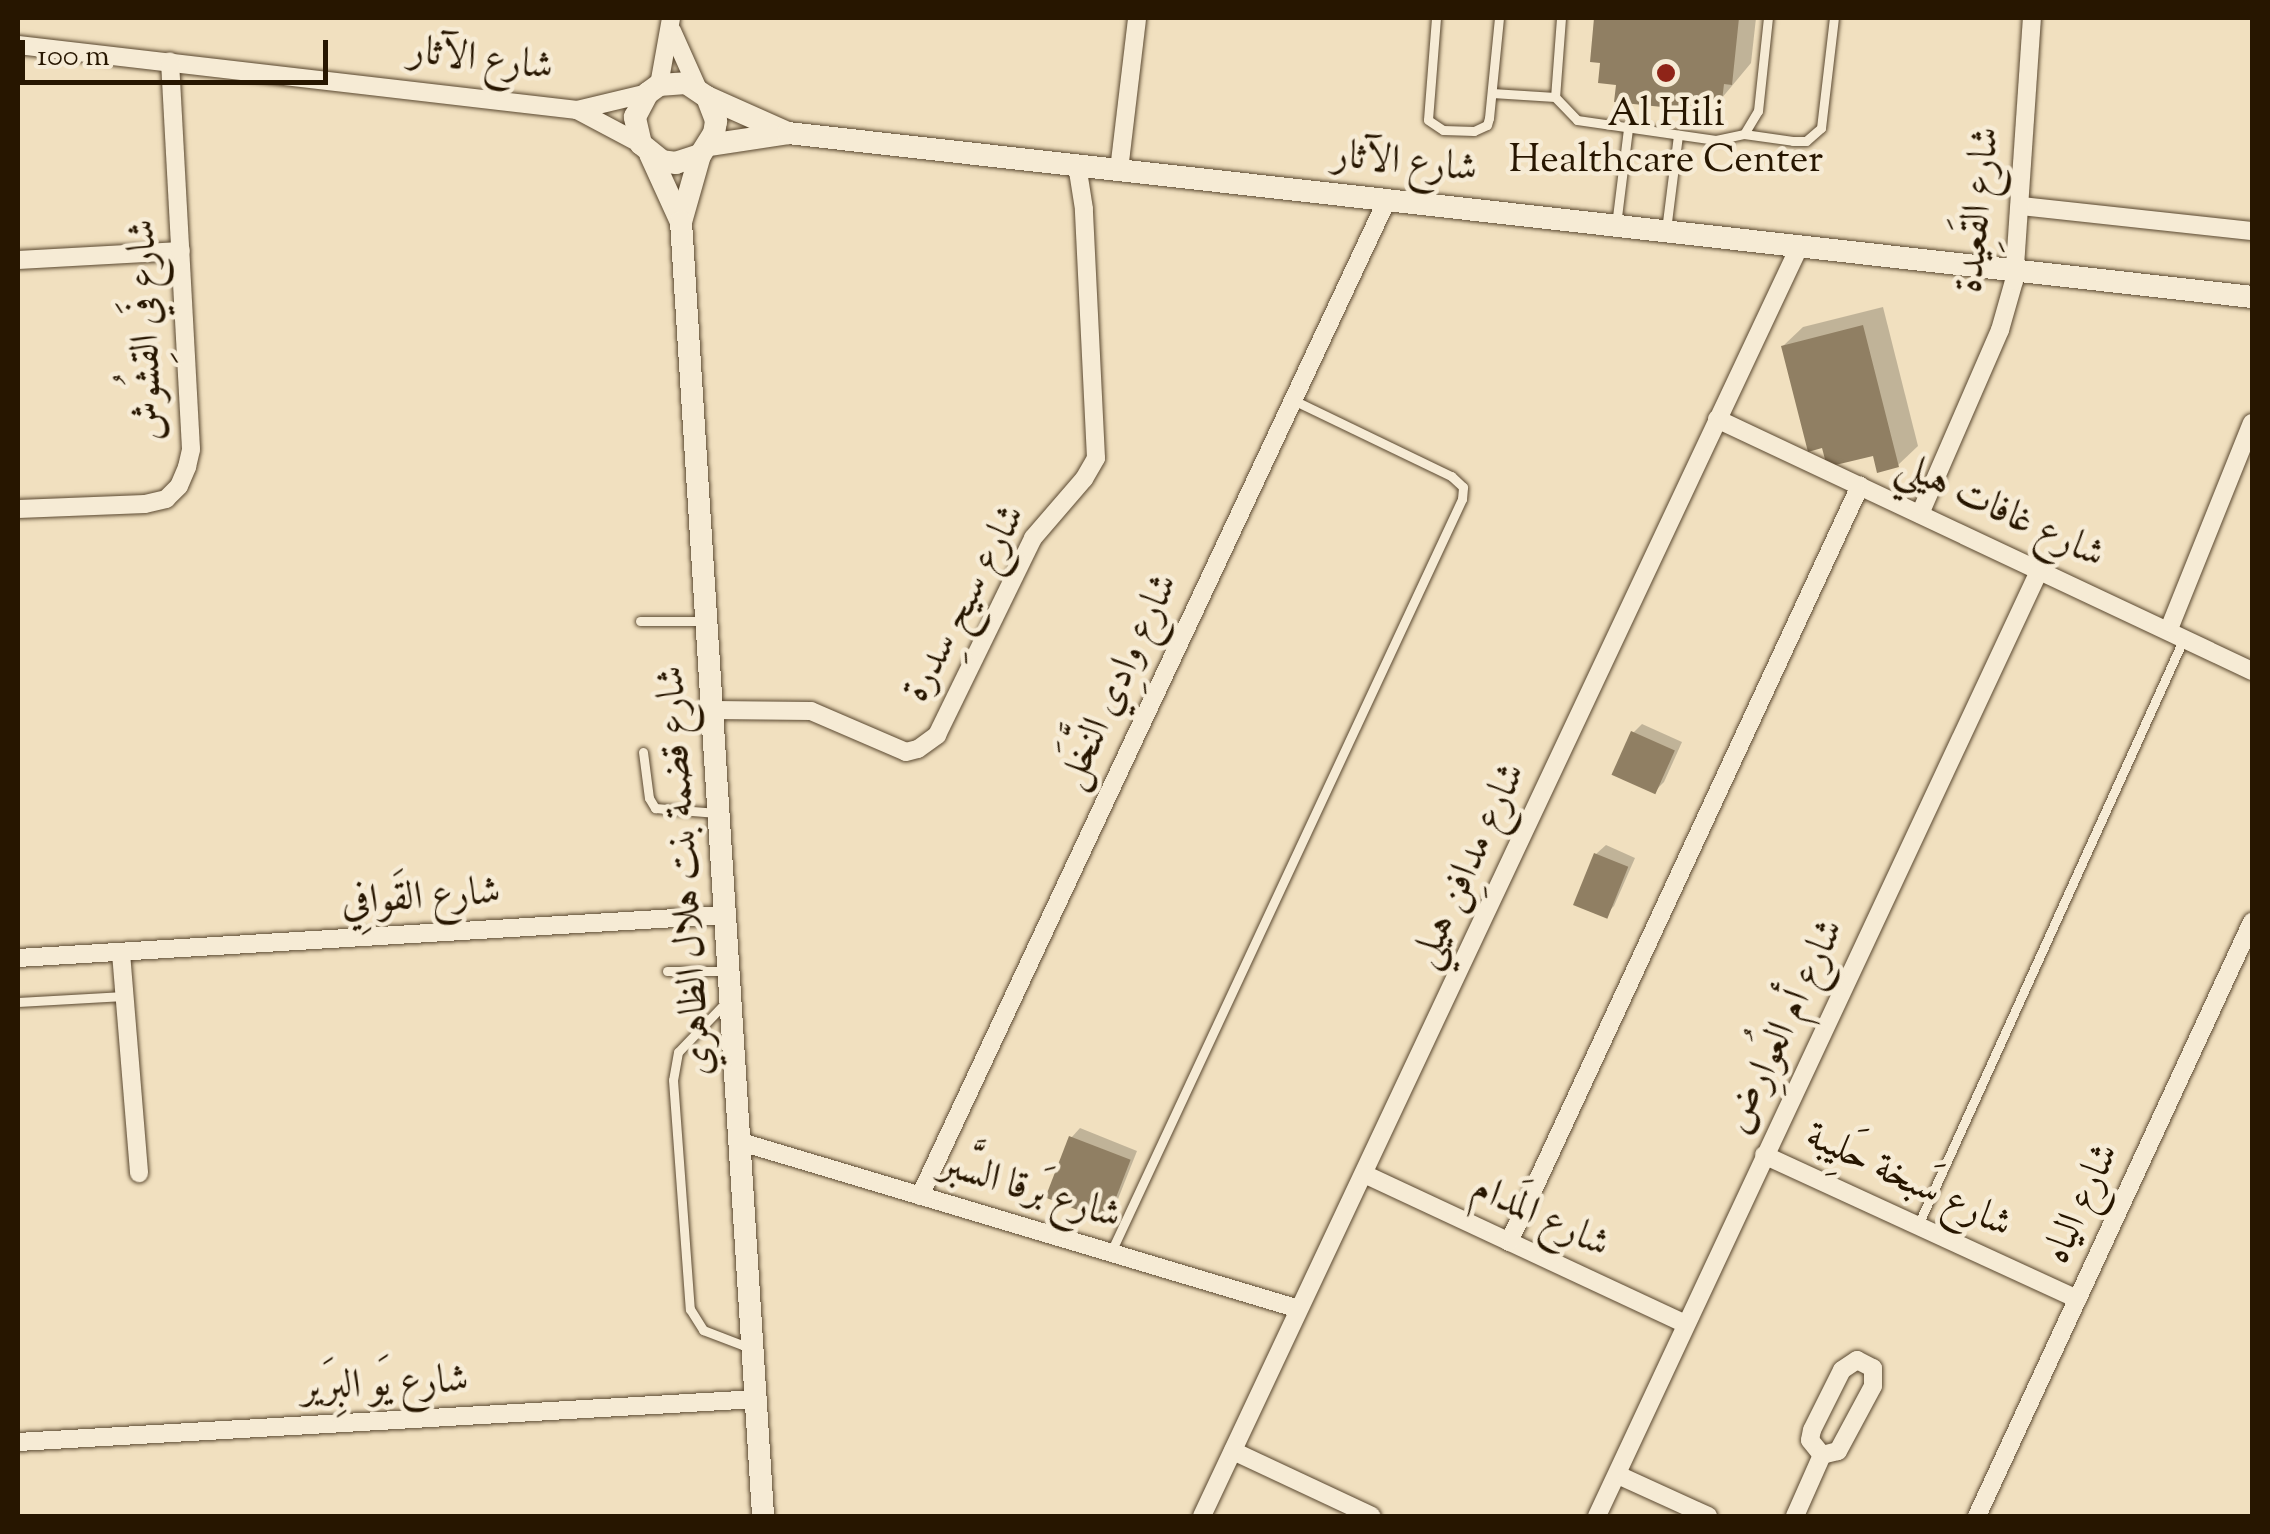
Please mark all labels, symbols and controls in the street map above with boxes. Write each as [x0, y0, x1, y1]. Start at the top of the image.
scale bar [25, 20, 332, 82]
street label: شارع الآثار [406, 28, 556, 94]
text: 100 m [37, 36, 110, 79]
marker: Al Hili Healthcare Center [1653, 60, 1679, 86]
place label: Al Hili Healthcare Center [1509, 92, 1823, 186]
street label: شارع القَعِيدة [1947, 125, 2013, 295]
street label: شارع الآثار [1330, 133, 1480, 195]
street label: شارع فَي القِشُوش [120, 218, 176, 442]
street label: شارع غافات هيلي [1889, 443, 2111, 581]
street label: شارع سيح سِدرة [894, 497, 1038, 711]
street label: شارع وادِي النَّخَل [1049, 567, 1191, 797]
street label: شارع قضمة بنت هلال الظاهري [649, 664, 725, 1078]
street label: شارع مدافِن هيلي [1402, 756, 1538, 976]
street label: شارع القَوافِي [340, 869, 502, 929]
street label: شارع أم العُوارِض [1715, 912, 1857, 1142]
street label: شارع سَبخة حَلِيبة [1797, 1113, 2019, 1251]
street label: شارع الياه [2034, 1136, 2132, 1272]
street label: شارع بَرقا السَّبر [934, 1142, 1126, 1242]
street label: شارع المَدام [1463, 1165, 1617, 1271]
street label: شارع يَو البِرَير [300, 1358, 470, 1414]

